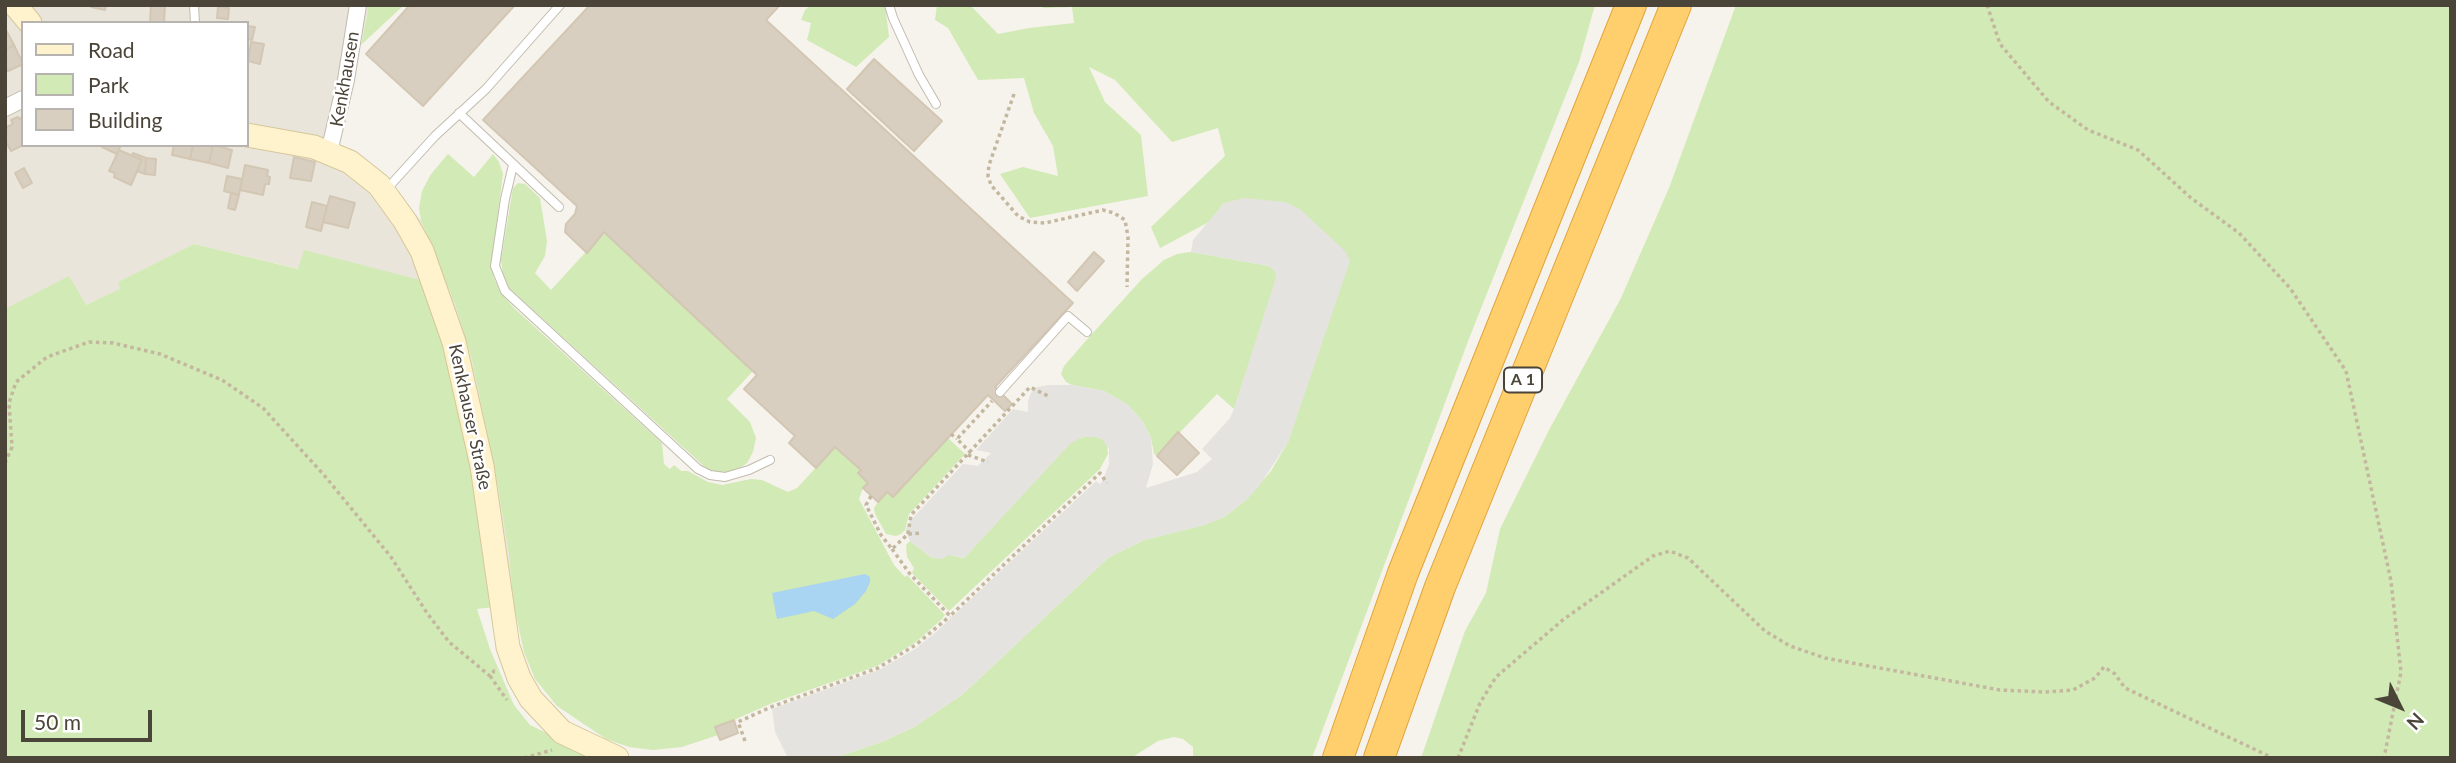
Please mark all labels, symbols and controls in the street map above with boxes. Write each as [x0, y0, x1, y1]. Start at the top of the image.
legend [21, 21, 248, 147]
street label: Kenkhausen [326, 30, 364, 128]
text: Road [88, 37, 135, 62]
text: Park [88, 72, 129, 97]
text: Building [88, 107, 163, 132]
street label: Kenkhauser Straße [444, 342, 496, 492]
road number: A 1 [1504, 368, 1542, 392]
north arrow [2365, 672, 2435, 742]
scale bar [24, 696, 156, 740]
text: N [2402, 708, 2429, 735]
text: 50 m [34, 709, 81, 734]

